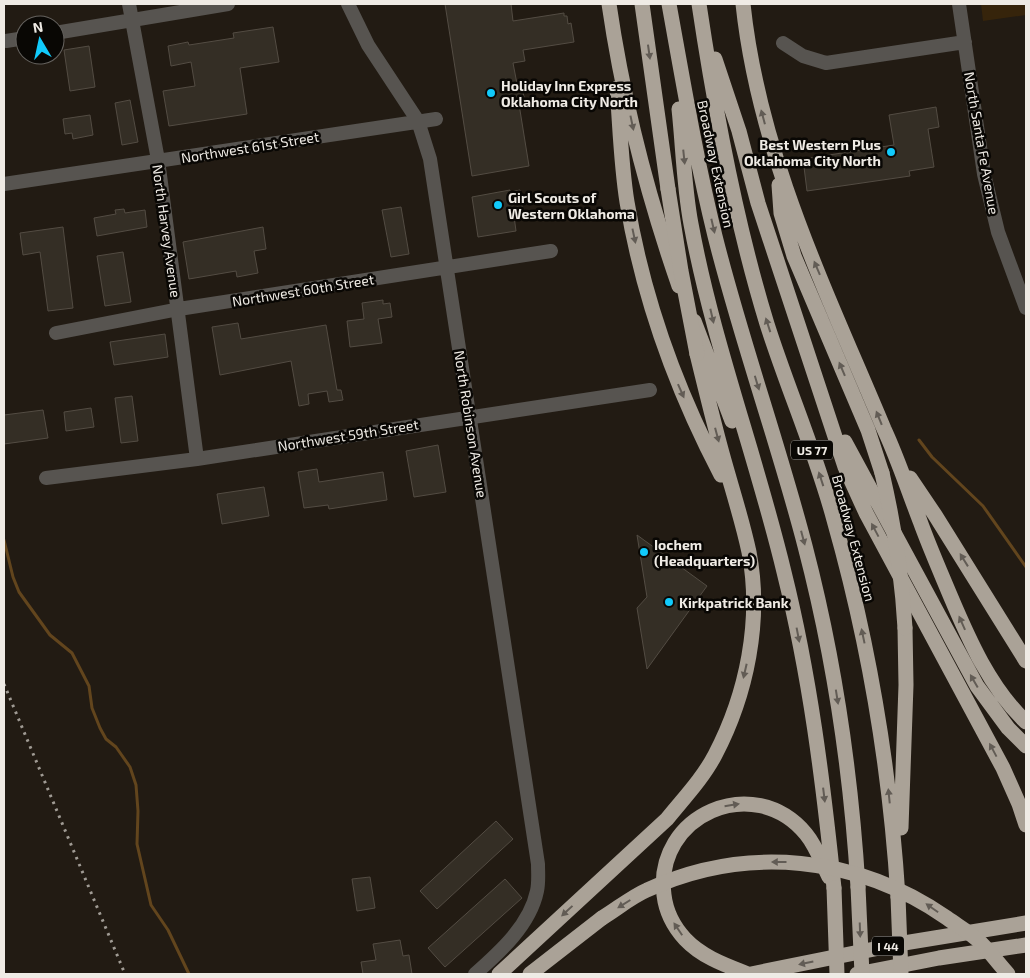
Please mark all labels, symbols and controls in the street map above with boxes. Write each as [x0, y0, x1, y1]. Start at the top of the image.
north arrow [15, 15, 65, 65]
text: N [32, 17, 44, 36]
one-way arrow [645, 44, 653, 60]
street label: North Santa Fe Avenue [961, 70, 1003, 216]
place label: Holiday Inn Express Oklahoma City North [501, 77, 638, 110]
marker: Holiday Inn Express Oklahoma City North [485, 87, 497, 99]
street label: Broadway Extension [694, 99, 738, 229]
one-way arrow [759, 109, 767, 124]
one-way arrow [628, 116, 636, 131]
street label: Northwest 61st Street [180, 128, 320, 166]
place label: Best Western Plus Oklahoma City North [744, 136, 881, 169]
marker: Best Western Plus Oklahoma City North [885, 146, 897, 158]
one-way arrow [680, 149, 688, 165]
street label: North Harvey Avenue [149, 163, 185, 299]
place label: Girl Scouts of Western Oklahoma [508, 189, 635, 222]
marker: Girl Scouts of Western Oklahoma [492, 199, 504, 211]
one-way arrow [709, 219, 717, 234]
one-way arrow [630, 229, 638, 244]
one-way arrow [813, 261, 821, 275]
street label: Northwest 60th Street [231, 270, 375, 310]
one-way arrow [708, 309, 716, 324]
one-way arrow [764, 317, 772, 332]
street label: North Robinson Avenue [451, 349, 491, 499]
one-way arrow [837, 362, 845, 376]
one-way arrow [754, 375, 762, 390]
one-way arrow [678, 384, 686, 398]
one-way arrow [875, 411, 883, 425]
street label: Northwest 59th Street [276, 415, 420, 455]
one-way arrow [713, 428, 721, 443]
road number: US 77 [791, 440, 833, 460]
one-way arrow [817, 471, 825, 486]
street label: Broadway Extension [829, 473, 879, 603]
one-way arrow [871, 523, 879, 537]
one-way arrow [799, 531, 807, 546]
place label: Iochem (Headquarters) [654, 536, 755, 569]
marker: Iochem (Headquarters) [638, 546, 650, 558]
one-way arrow [959, 553, 968, 567]
place label: Kirkpatrick Bank [679, 594, 789, 611]
marker: Kirkpatrick Bank [663, 596, 675, 608]
one-way arrow [958, 616, 966, 630]
one-way arrow [795, 627, 803, 643]
one-way arrow [859, 628, 867, 643]
one-way arrow [741, 664, 749, 680]
one-way arrow [970, 674, 979, 688]
one-way arrow [833, 690, 841, 706]
one-way arrow [989, 743, 997, 757]
one-way arrow [820, 787, 828, 803]
one-way arrow [885, 787, 893, 803]
one-way arrow [724, 801, 740, 809]
one-way arrow [770, 858, 786, 866]
one-way arrow [618, 899, 631, 909]
one-way arrow [925, 903, 939, 913]
one-way arrow [562, 905, 574, 917]
one-way arrow [673, 922, 683, 936]
one-way arrow [857, 923, 865, 939]
road number: I 44 [872, 936, 904, 956]
one-way arrow [798, 959, 814, 967]

